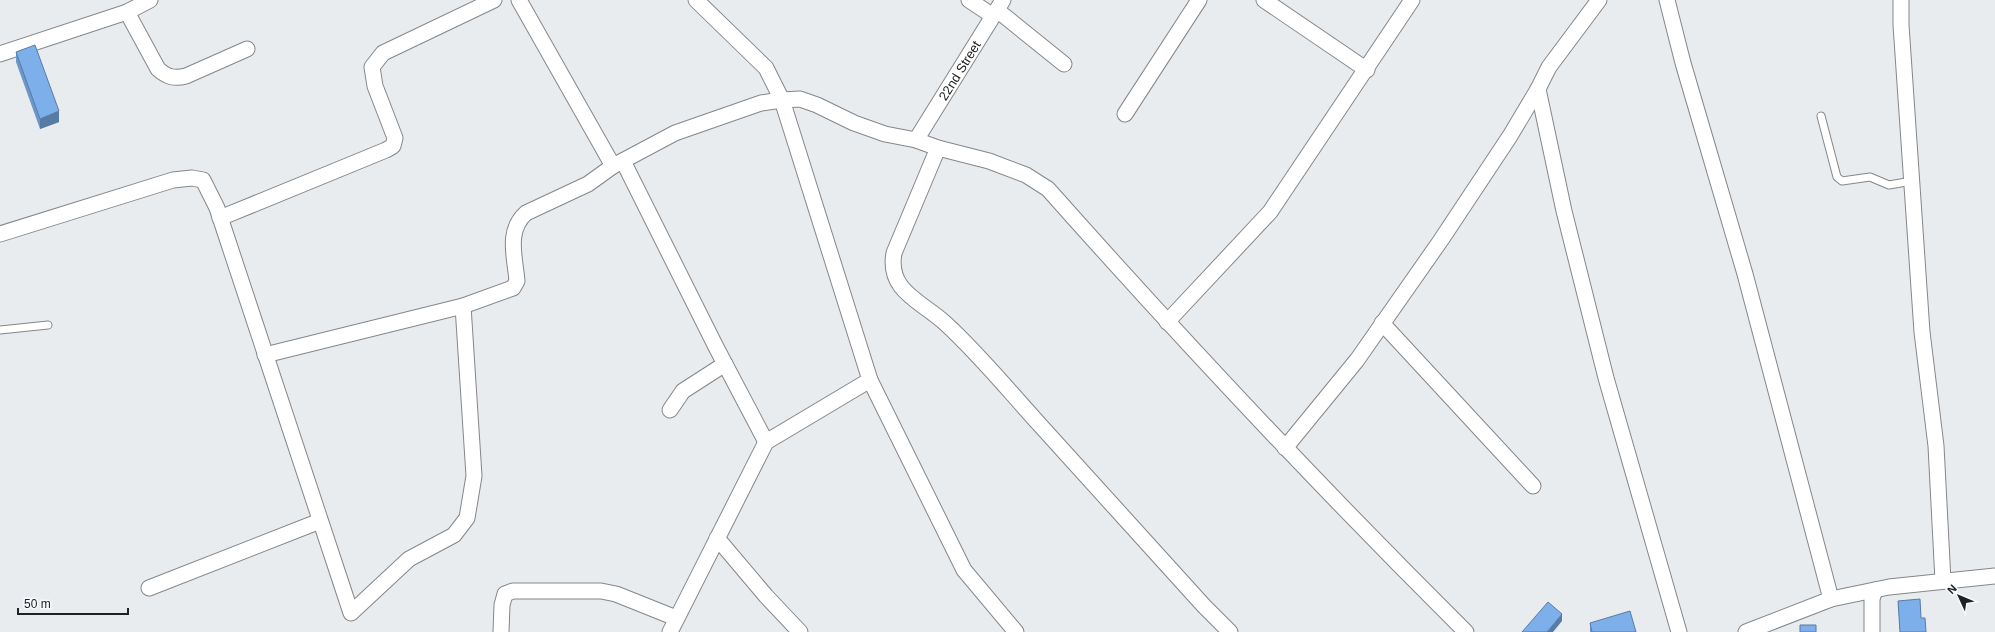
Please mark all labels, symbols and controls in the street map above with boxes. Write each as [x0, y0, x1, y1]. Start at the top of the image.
street label: 22nd Street [935, 37, 984, 103]
north arrow [1939, 576, 1979, 616]
text: N [1945, 582, 1959, 596]
scale bar [18, 590, 128, 616]
text: 50 m [24, 597, 51, 611]

